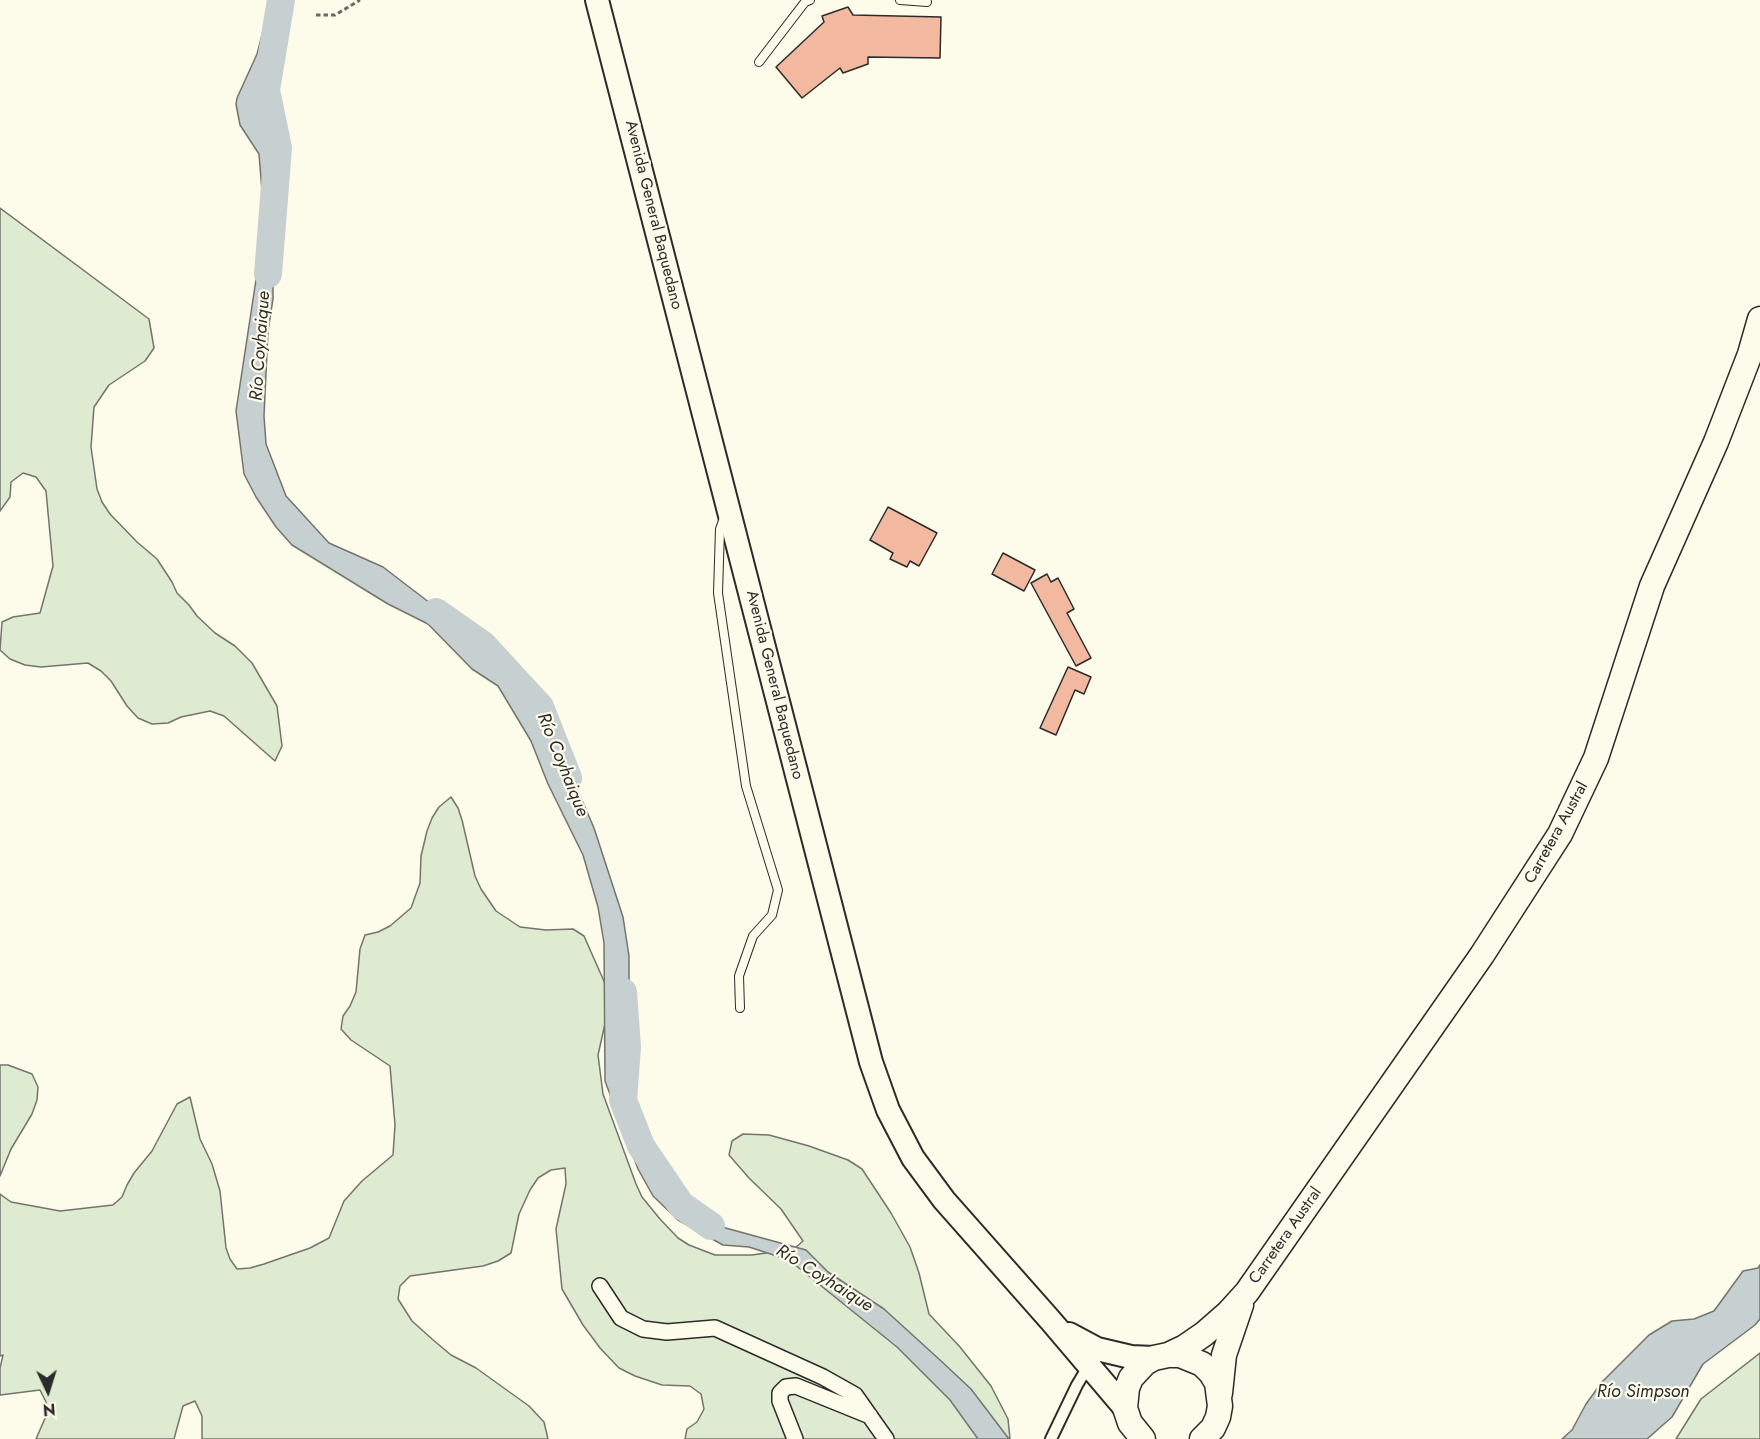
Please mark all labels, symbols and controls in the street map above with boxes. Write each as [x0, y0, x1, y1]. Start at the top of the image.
street label: Avenida General Baquedano [620, 118, 686, 312]
water label: Río Coyhaique [246, 290, 276, 402]
street label: Avenida General Baquedano [741, 588, 807, 782]
water label: Río Coyhaique [531, 710, 593, 820]
street label: Carretera Austral [1521, 779, 1593, 887]
street label: Carretera Austral [1246, 1184, 1326, 1288]
water label: Río Coyhaique [772, 1241, 876, 1317]
north arrow [18, 1361, 78, 1421]
water label: Río Simpson [1597, 1382, 1689, 1404]
text: N [42, 1398, 56, 1421]

